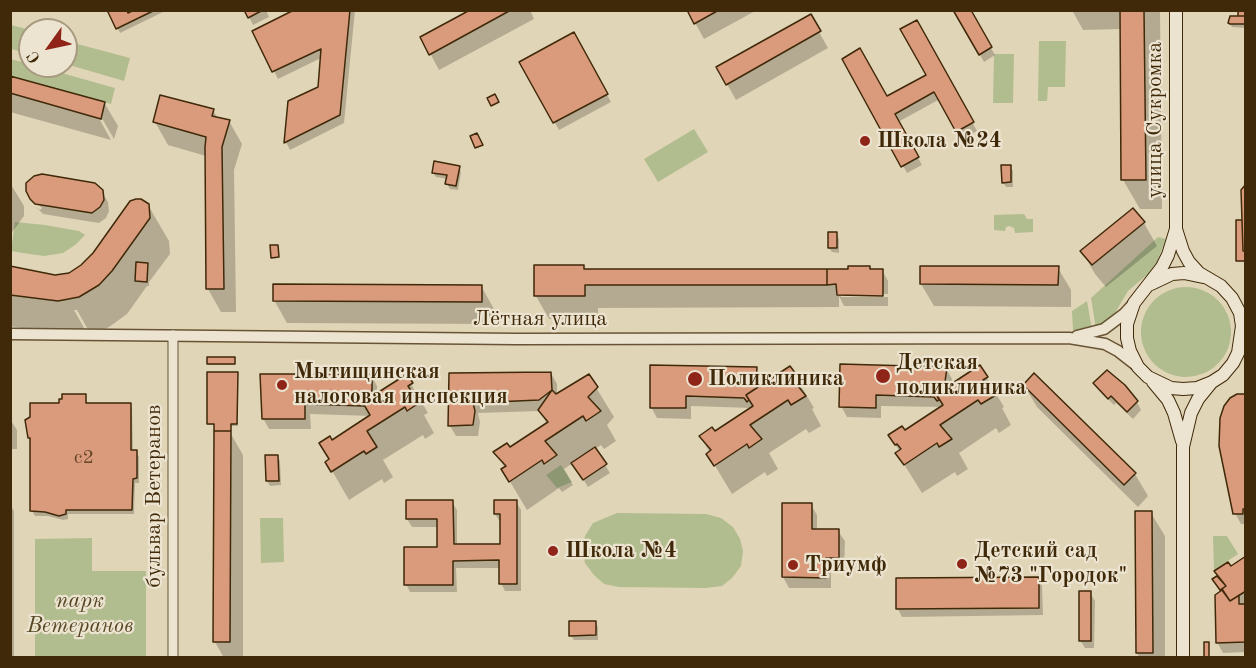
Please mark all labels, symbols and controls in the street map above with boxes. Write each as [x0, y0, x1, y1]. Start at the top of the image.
north arrow [18, 18, 78, 78]
street label: улица Сукромка [1142, 42, 1168, 198]
text: С [25, 48, 44, 66]
place label: Школа №24 [877, 128, 1002, 154]
marker: Школа №24 [858, 134, 872, 148]
street label: Лётная улица [473, 306, 607, 332]
place label: Детская поликлиника [896, 350, 1026, 402]
place label: Мытищинская налоговая инспекция [294, 359, 508, 410]
place label: Поликлиника [708, 366, 844, 392]
marker: Детская поликлиника [874, 367, 892, 385]
marker: Поликлиника [686, 370, 704, 388]
marker: Мытищинская налоговая инспекция [275, 378, 289, 392]
street label: бульвар Ветеранов [141, 404, 167, 588]
house number: с2 [74, 446, 94, 470]
place label: Школа №4 [565, 538, 677, 564]
place label: Детский сад №73 "Городок" [974, 538, 1127, 590]
marker: Школа №4 [546, 544, 560, 558]
place label: Триумф [805, 552, 887, 578]
marker: Детский сад №73 "Городок" [955, 557, 969, 571]
marker: Триумф [786, 558, 800, 572]
park label: парк Ветеранов [27, 588, 133, 640]

